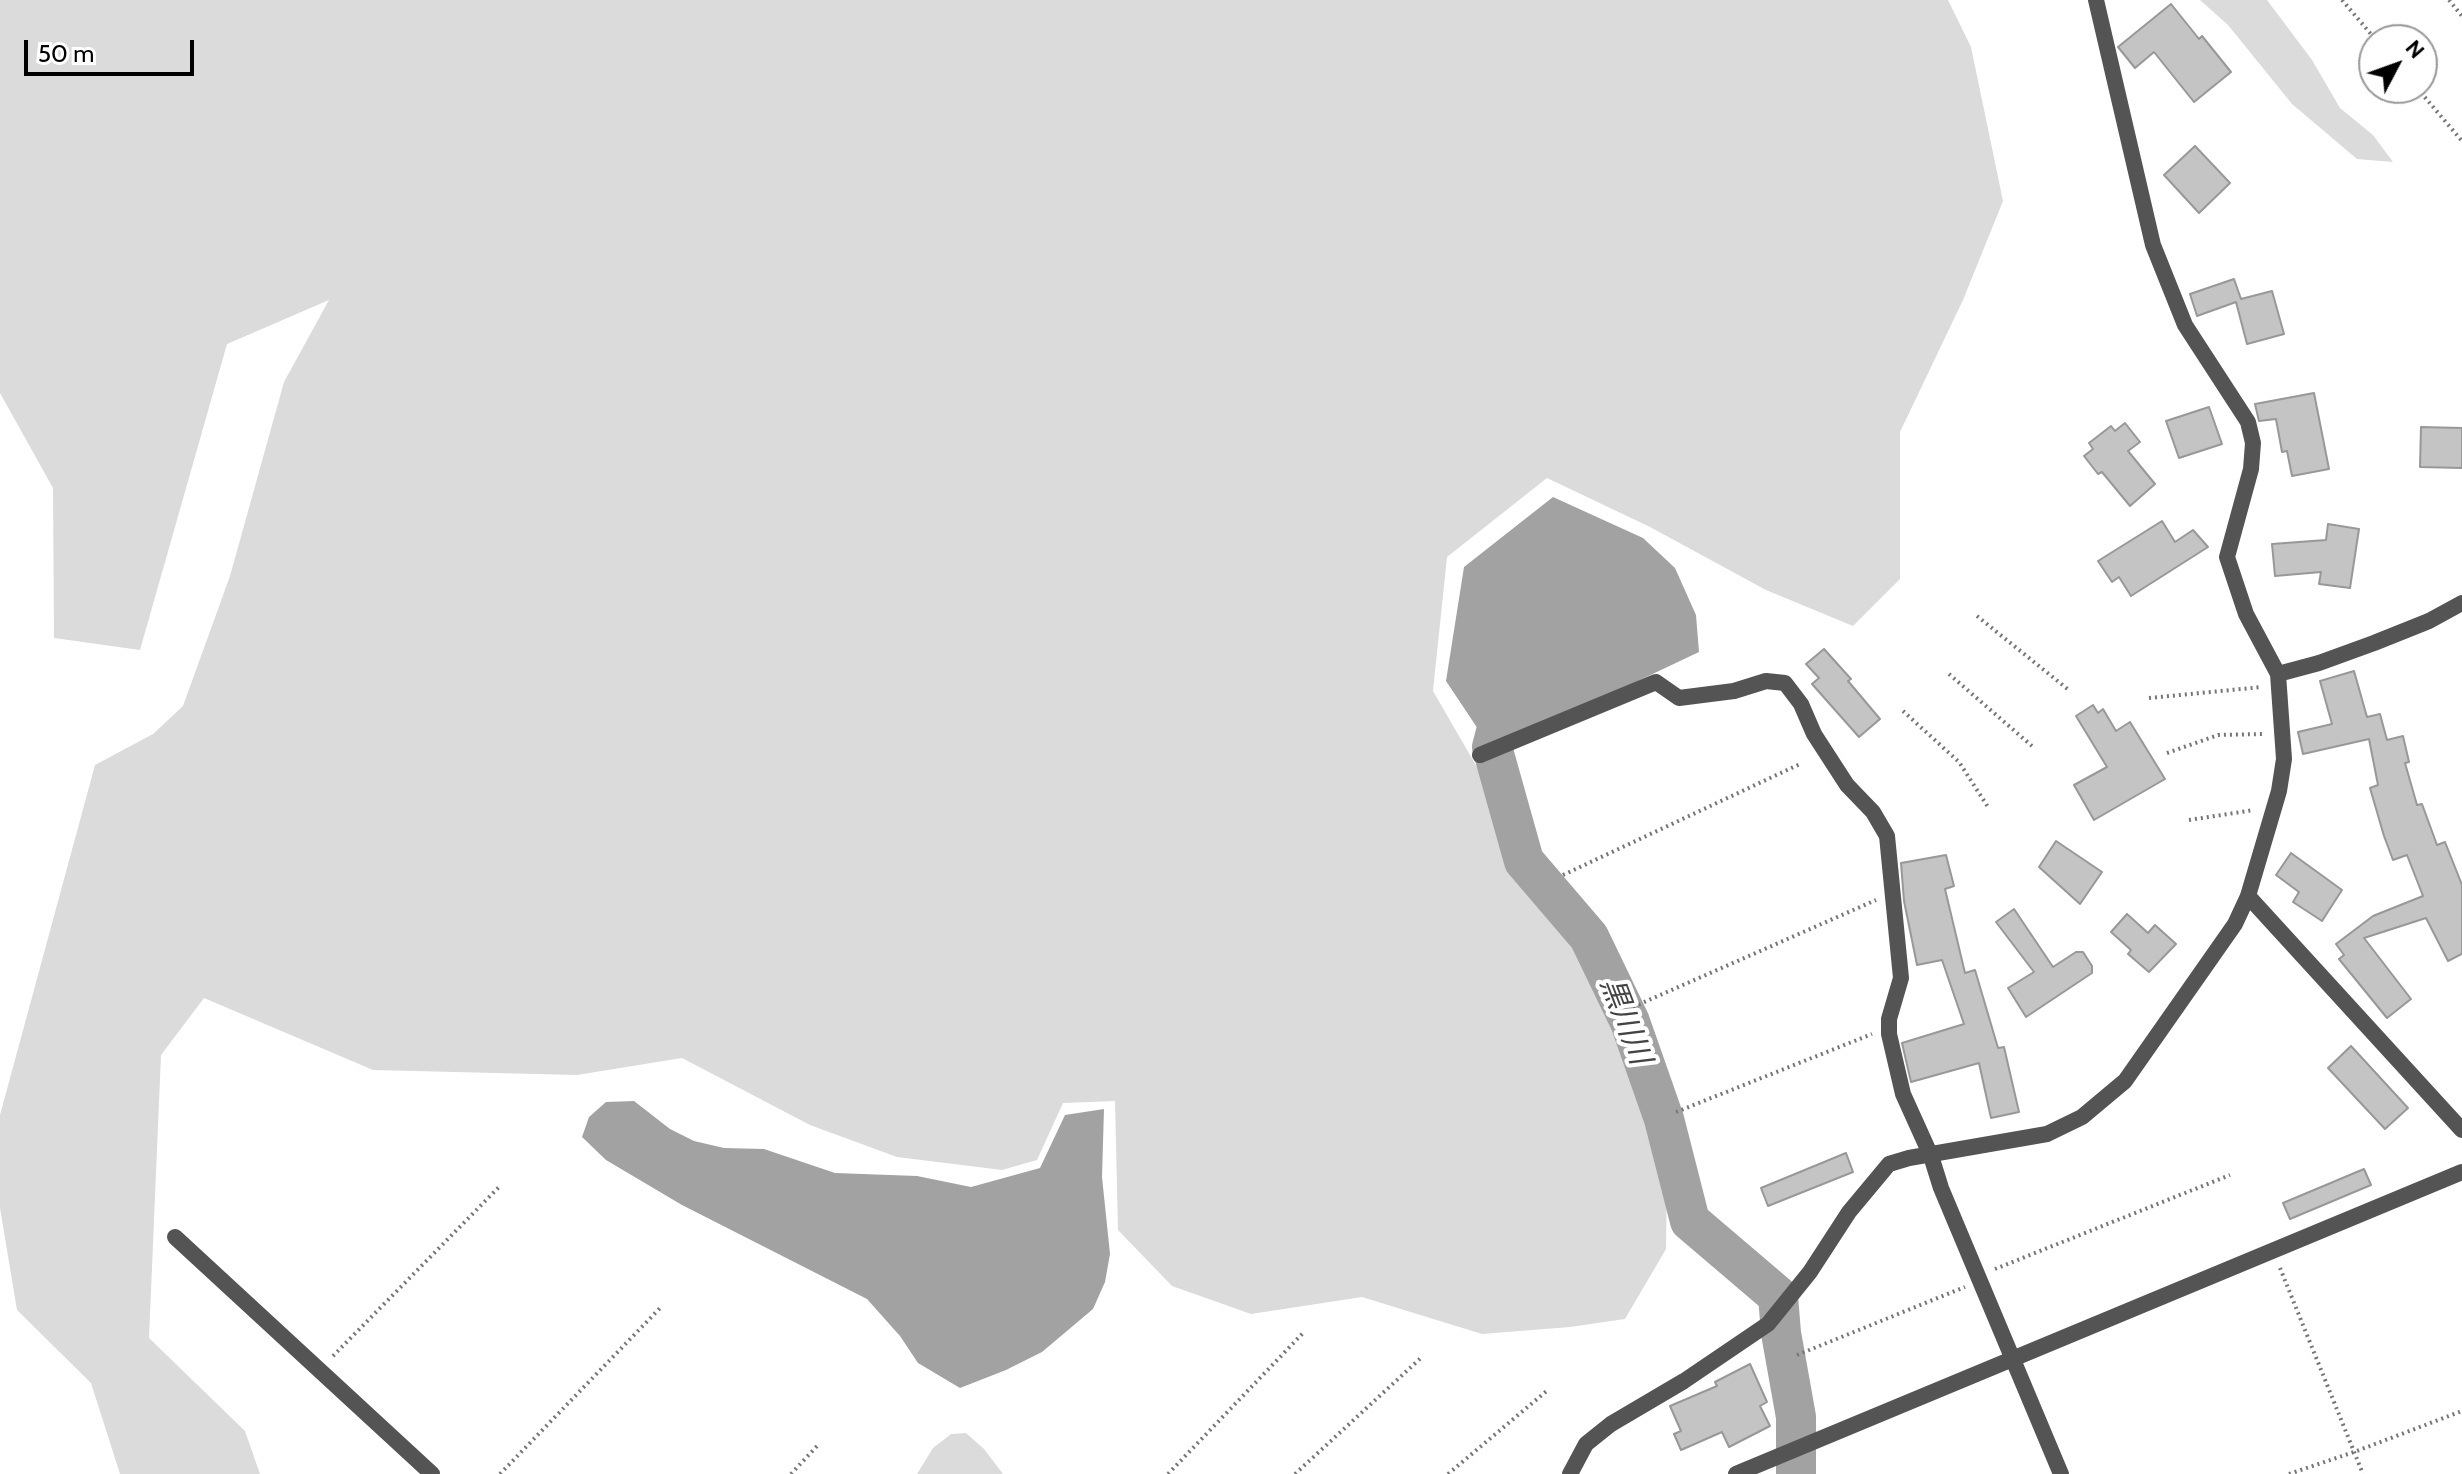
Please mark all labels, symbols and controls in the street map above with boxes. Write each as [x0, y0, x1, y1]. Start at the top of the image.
scale bar [28, 24, 198, 74]
north arrow [2358, 24, 2438, 104]
text: N [2400, 35, 2430, 64]
text: 50 m [38, 39, 94, 68]
water label: 黒川川 [1592, 973, 1658, 1069]

